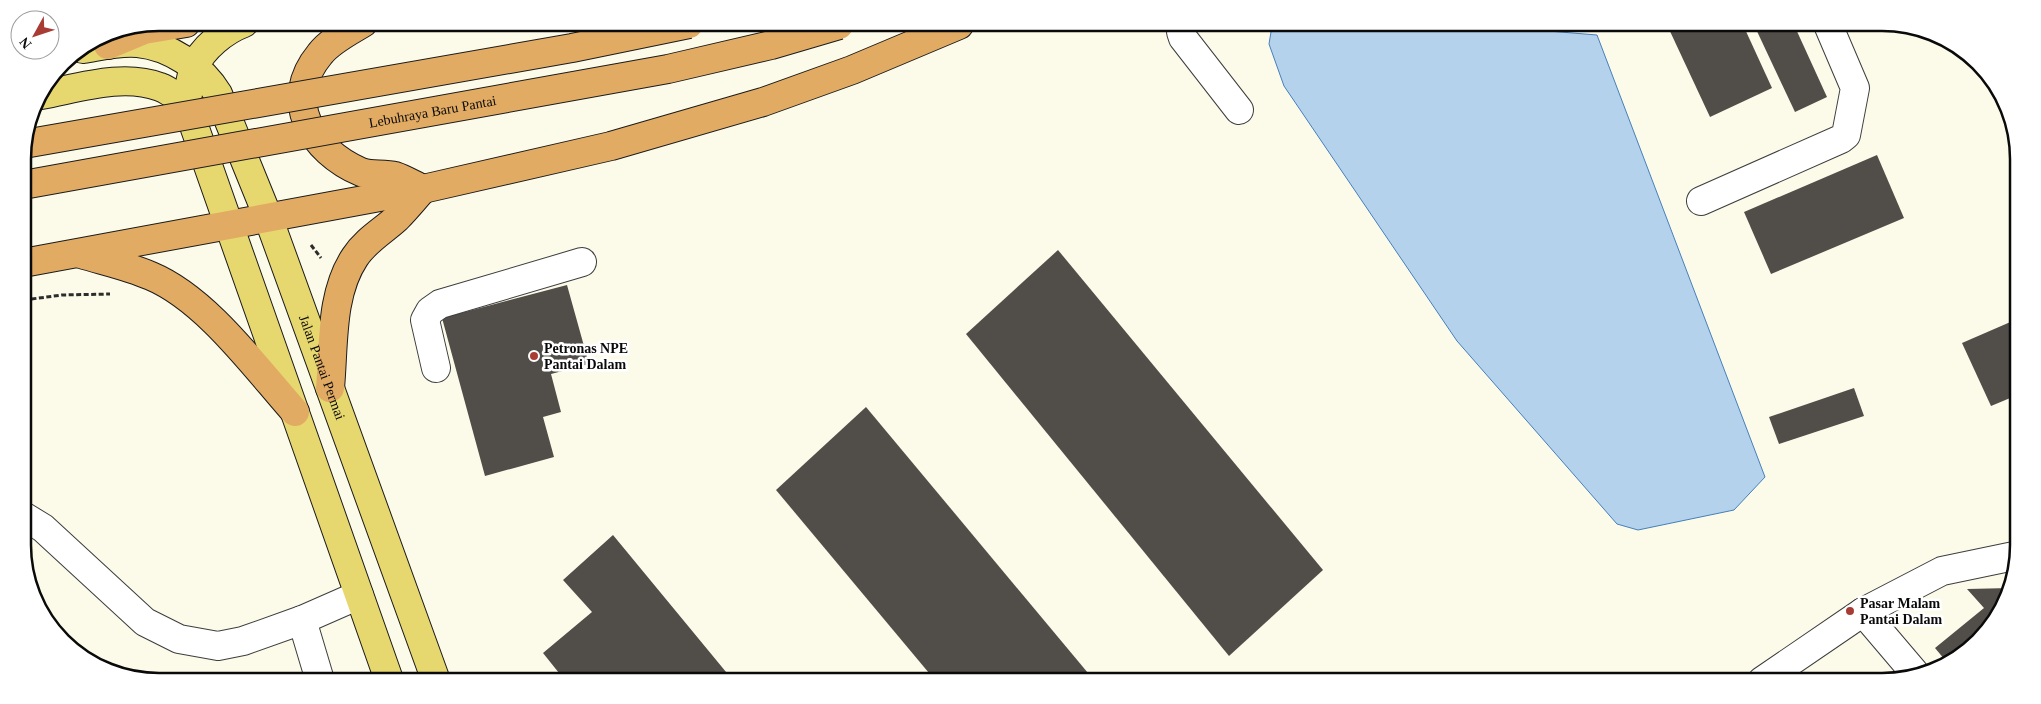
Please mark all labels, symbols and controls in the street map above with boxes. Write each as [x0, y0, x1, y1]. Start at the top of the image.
north arrow [10, 10, 60, 60]
text: N [16, 34, 34, 52]
street label: Lebuhraya Baru Pantai [368, 93, 498, 131]
street label: Jalan Pantai Permai [296, 313, 348, 422]
place label: Petronas NPE Pantai Dalam [544, 341, 628, 372]
marker: Petronas NPE Pantai Dalam [528, 350, 540, 362]
place label: Pasar Malam Pantai Dalam [1860, 596, 1942, 627]
marker: Pasar Malam Pantai Dalam [1844, 605, 1856, 617]

